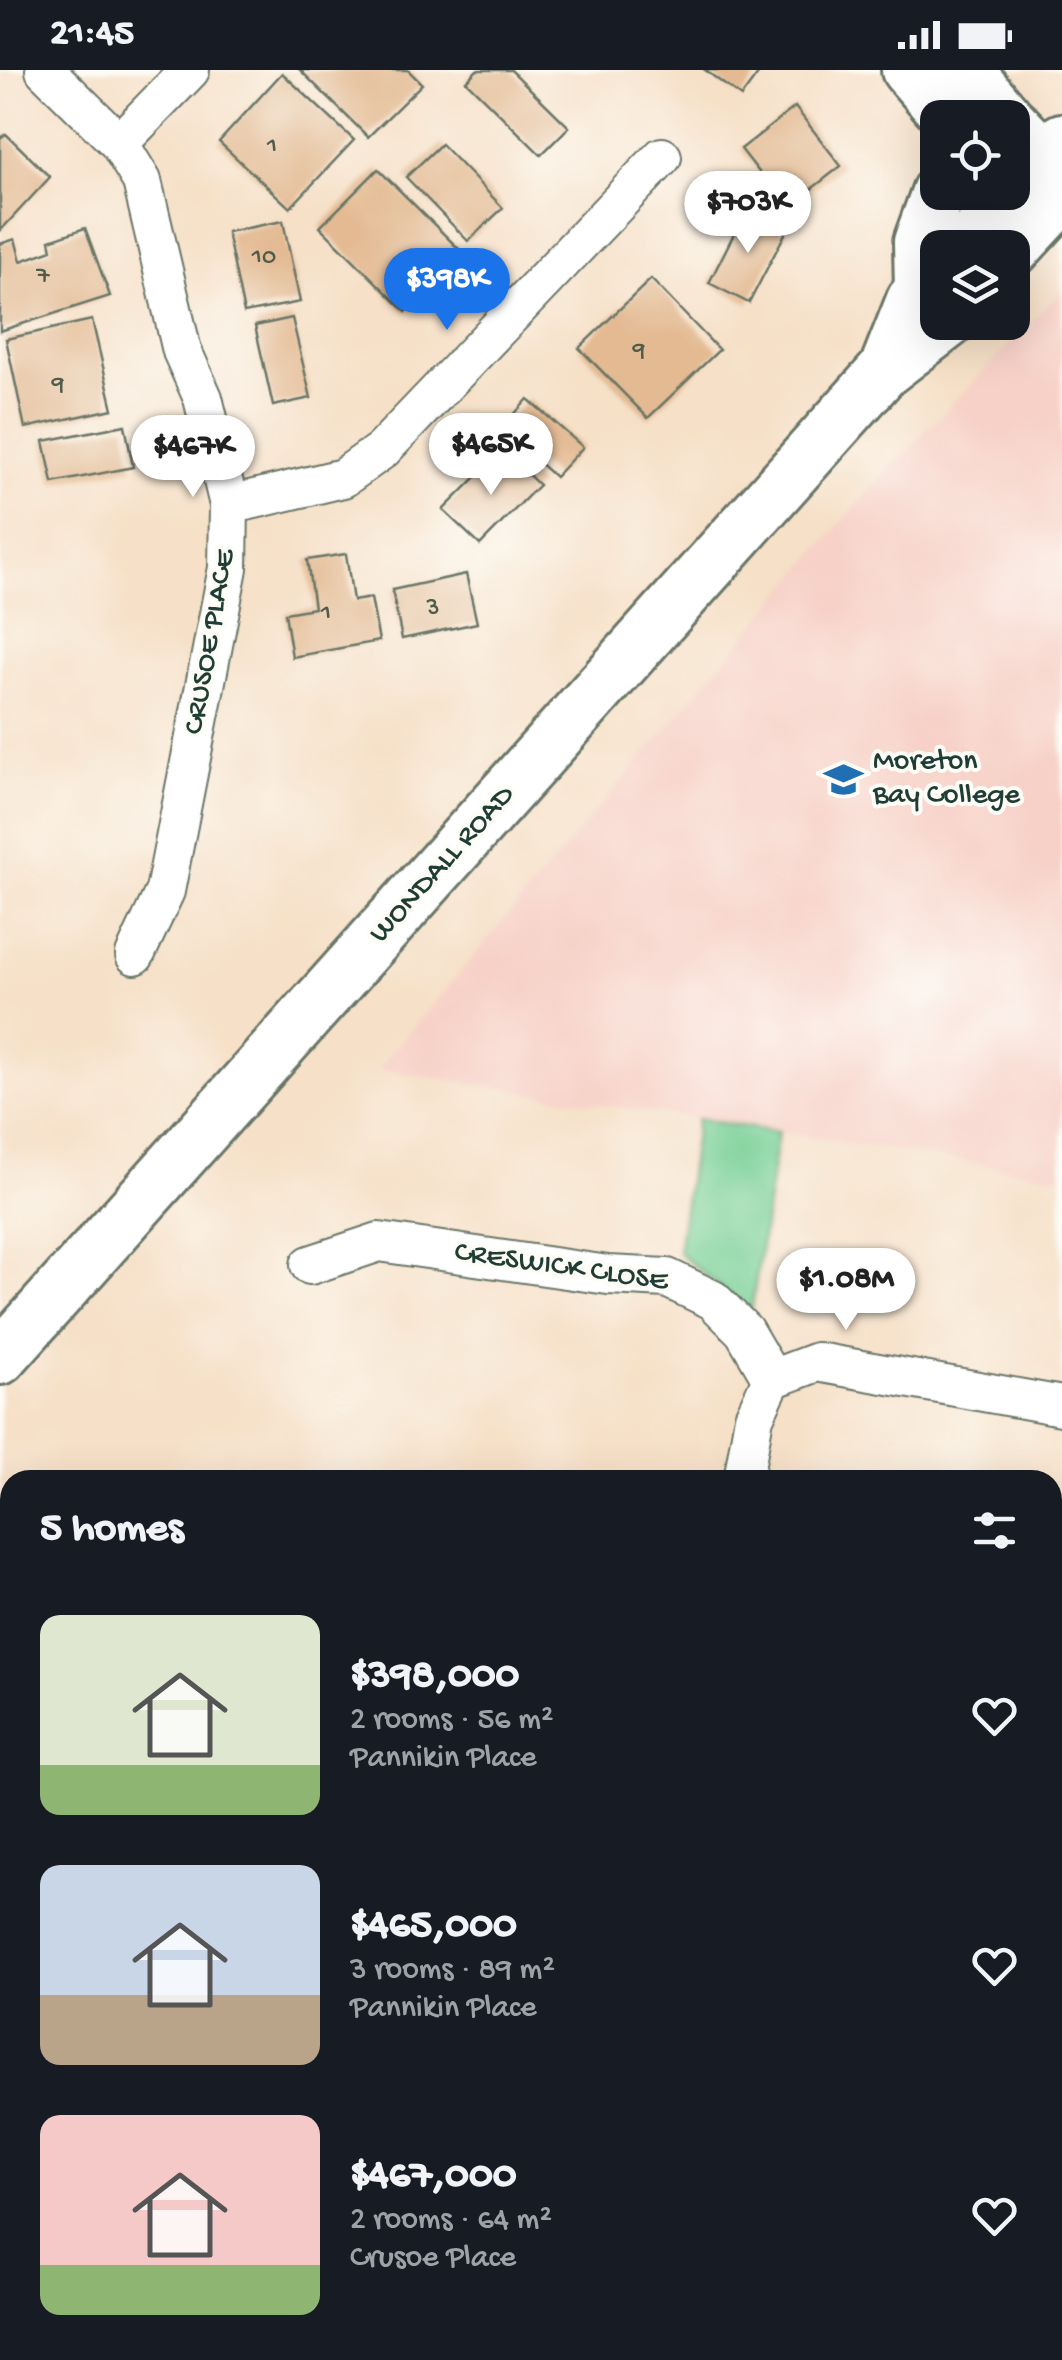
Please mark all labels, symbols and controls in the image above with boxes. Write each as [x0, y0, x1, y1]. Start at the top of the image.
text: 21:45 [50, 13, 134, 57]
map controls [920, 100, 1030, 340]
button: locate [920, 100, 1030, 210]
house number: 1 [266, 133, 277, 162]
pin: $703K [678, 171, 818, 256]
text: $703K [706, 184, 790, 222]
button: layers [920, 230, 1030, 340]
house number: 10 [251, 244, 276, 273]
pin: $398K [377, 248, 517, 333]
text: $398K [406, 261, 488, 299]
house number: 7 [35, 263, 50, 292]
house number: 9 [632, 337, 645, 366]
house number: 9 [51, 371, 64, 400]
pin: $465K [421, 413, 561, 498]
pin: $467K [123, 415, 263, 500]
text: $465K [451, 426, 531, 464]
text: $467K [153, 428, 233, 466]
street label: CRUSOE PLACE [178, 545, 245, 737]
house number: 3 [426, 595, 439, 624]
house number: 1 [320, 600, 331, 629]
place label: Moreton Bay College [872, 745, 1020, 814]
school or university icon: Moreton Bay College [822, 758, 864, 800]
street label: WONDALL ROAD [363, 778, 523, 951]
street label: CRESWICK CLOSE [452, 1236, 671, 1300]
pin: $1.08M [765, 1248, 927, 1333]
text: $1.08M [798, 1261, 894, 1299]
icon: filters [967, 1503, 1022, 1558]
text: 5 homes [40, 1506, 183, 1555]
text: $398,000 [350, 1653, 519, 1702]
icon: home [120, 1655, 240, 1775]
icon: heart [967, 1688, 1022, 1743]
text: 2 rooms · 56 m² [350, 1702, 554, 1740]
text: Pannikin Place [350, 1740, 537, 1778]
text: $465,000 [350, 1903, 517, 1952]
icon: home [120, 1905, 240, 2025]
icon: heart [967, 1938, 1022, 1993]
text: 3 rooms · 89 m² [350, 1952, 555, 1990]
text: Pannikin Place [350, 1990, 537, 2028]
text: $467,000 [350, 2153, 517, 2202]
icon: home [120, 2155, 240, 2275]
icon: heart [967, 2188, 1022, 2243]
text: 2 rooms · 64 m² [350, 2202, 552, 2240]
text: Crusoe Place [350, 2240, 516, 2278]

